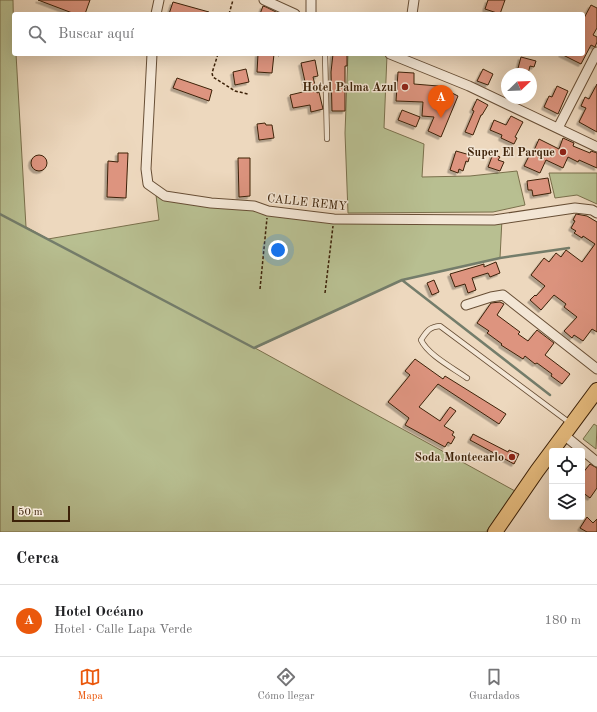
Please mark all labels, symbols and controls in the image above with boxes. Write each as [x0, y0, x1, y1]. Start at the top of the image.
search box [12, 12, 585, 56]
icon: search [26, 23, 48, 45]
text: Buscar aquí [58, 27, 134, 42]
north arrow [501, 68, 537, 104]
place label: Hotel Palma Azul [302, 82, 397, 94]
marker: Hotel Palma Azul [400, 82, 410, 92]
pin: A [428, 85, 454, 118]
place label: Super El Parque [467, 147, 555, 159]
marker: Super El Parque [558, 147, 568, 157]
street label: CALLE REMY [267, 193, 348, 213]
your location [268, 240, 288, 260]
map controls [549, 448, 585, 520]
button: locate [549, 448, 585, 484]
place label: Soda Montecarlo [415, 452, 504, 464]
marker: Soda Montecarlo [507, 452, 517, 462]
button: layers [549, 484, 585, 520]
scale bar [12, 504, 70, 523]
text: 50 m [18, 507, 43, 518]
text: Cerca [16, 550, 59, 567]
text: Hotel Océano [54, 605, 144, 620]
text: A [24, 614, 34, 627]
text: 180 m [544, 614, 581, 627]
text: Hotel · Calle Lapa Verde [54, 623, 192, 636]
tab: Mapa [77, 666, 103, 704]
tab: Cómo llegar [257, 666, 314, 704]
tab: Guardados [469, 666, 520, 704]

